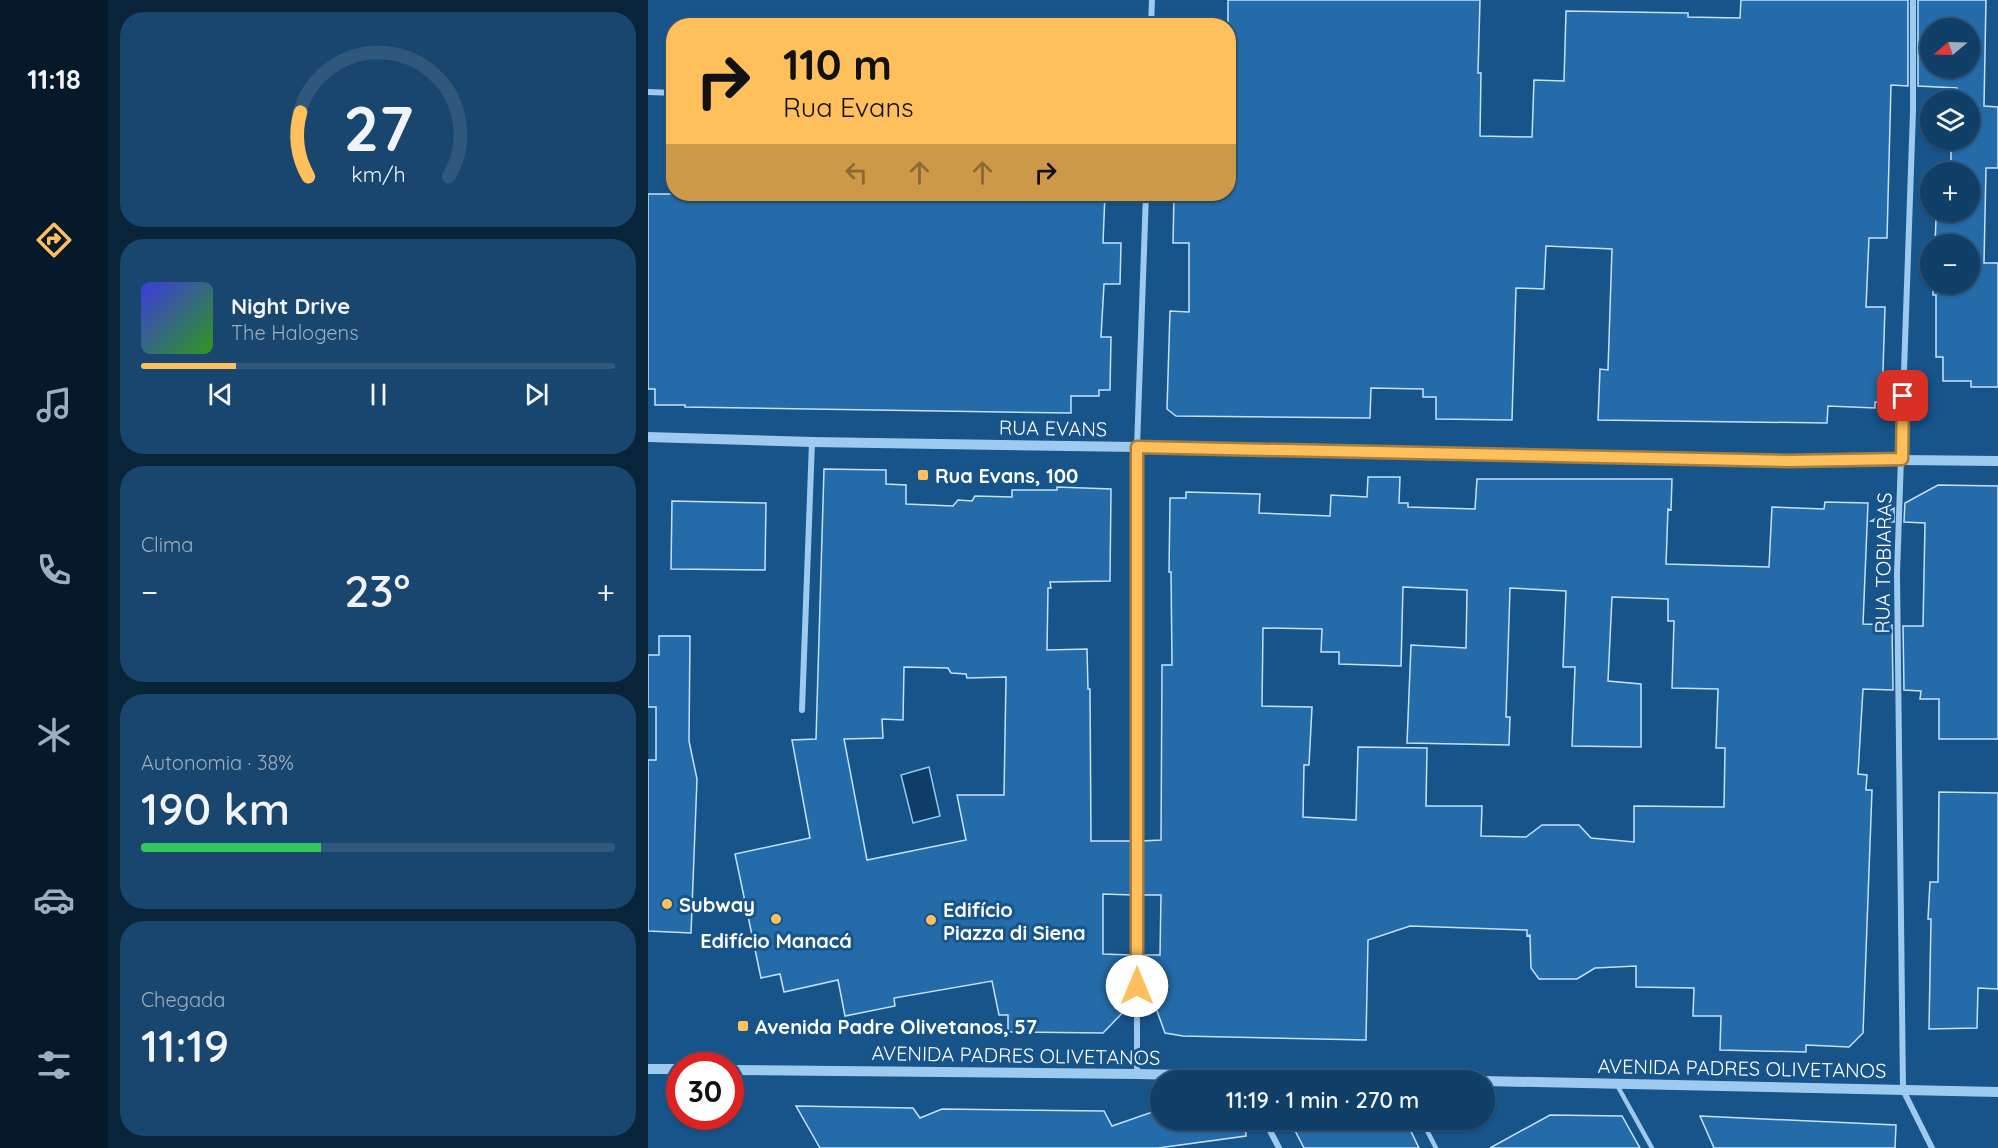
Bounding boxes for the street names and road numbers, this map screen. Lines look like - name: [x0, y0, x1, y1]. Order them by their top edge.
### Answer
- street label: RUA EVANS: [999, 415, 1107, 441]
- street label: RUA TOBIARAS: [1869, 492, 1897, 634]
- street label: AVENIDA PADRES OLIVETANOS: [871, 1040, 1161, 1070]
- street label: AVENIDA PADRES OLIVETANOS: [1597, 1053, 1887, 1083]

